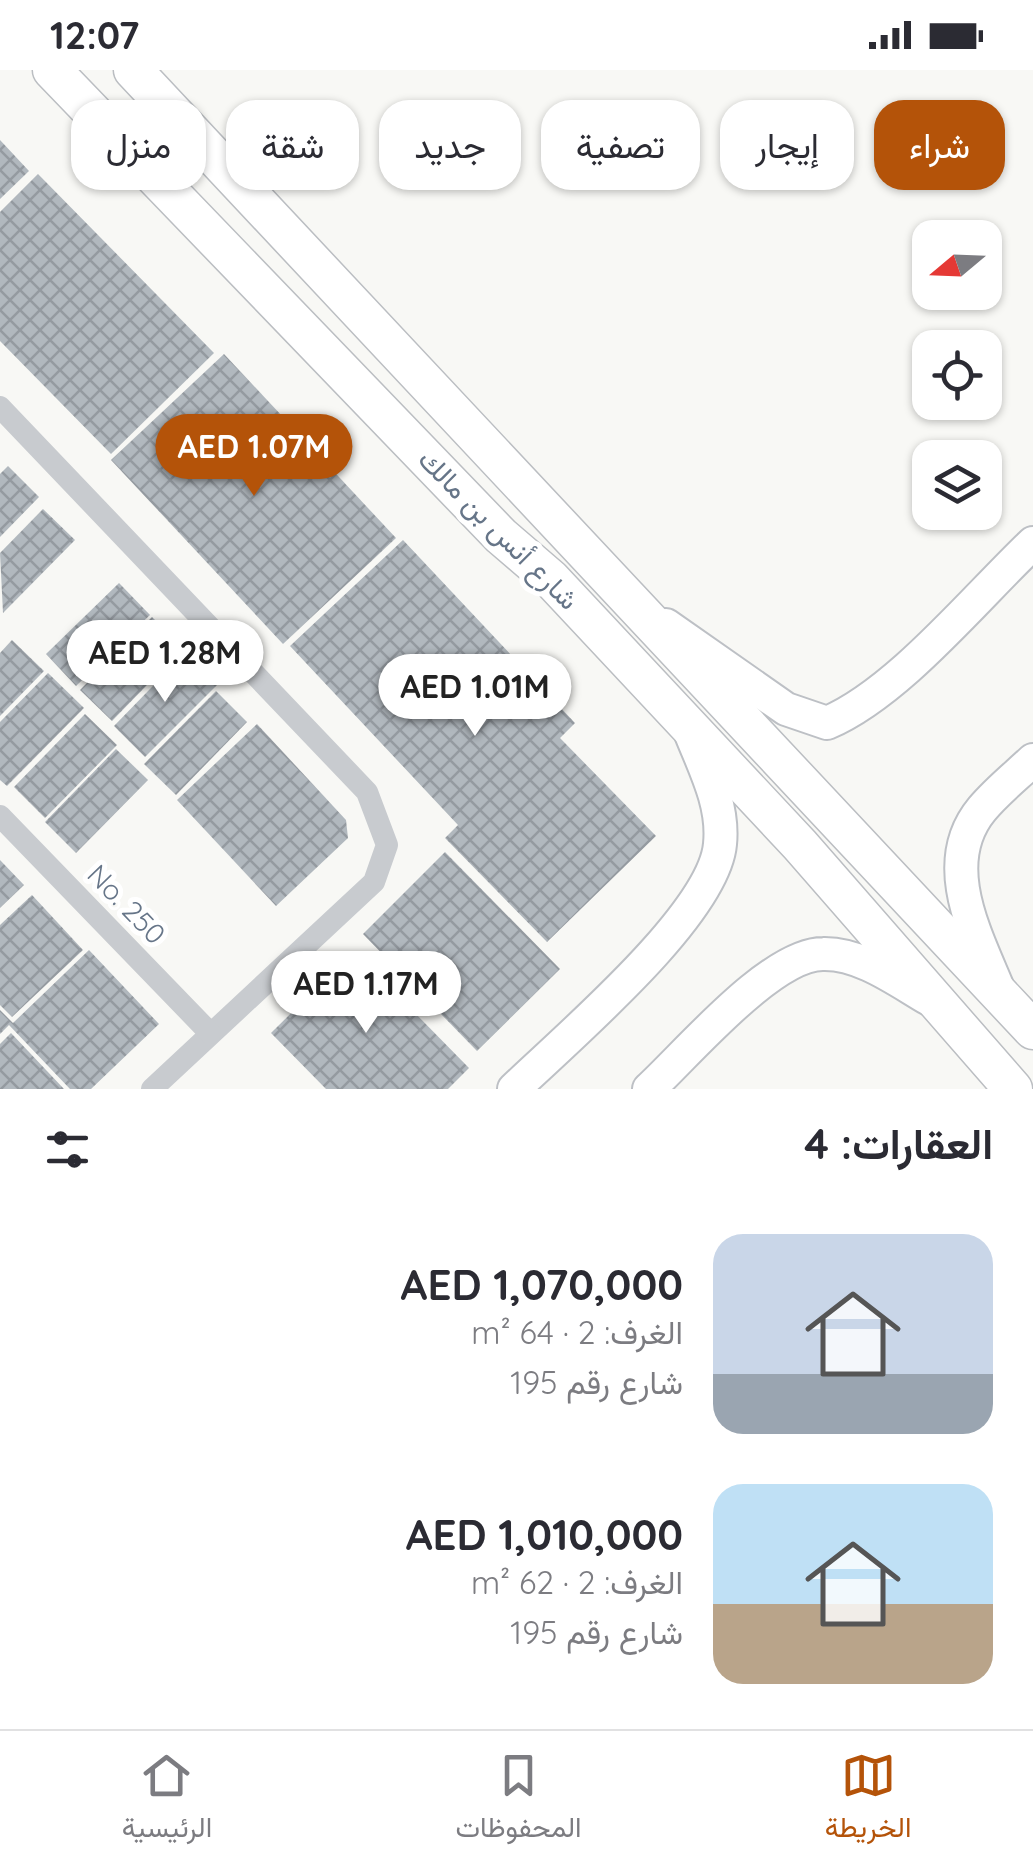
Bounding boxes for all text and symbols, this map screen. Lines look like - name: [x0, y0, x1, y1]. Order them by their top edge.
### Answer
- text: 12:07: [50, 11, 139, 59]
- chip: منزل: [71, 100, 206, 190]
- chip: شقة: [226, 100, 359, 190]
- chip: جديد: [379, 100, 521, 190]
- chip: تصفية: [541, 100, 700, 190]
- chip: إيجار: [720, 100, 854, 190]
- chip: شراء: [874, 100, 1005, 190]
- north arrow: [912, 220, 1002, 310]
- map controls: [912, 220, 1002, 530]
- button: locate: [912, 330, 1002, 420]
- pin: AED 1.07M: [140, 414, 368, 499]
- text: AED 1.07M: [177, 426, 331, 466]
- button: layers: [912, 440, 1002, 530]
- street label: شارع أنس بن مالك: [410, 441, 587, 618]
- pin: AED 1.28M: [51, 620, 279, 705]
- text: AED 1.28M: [89, 632, 241, 672]
- pin: AED 1.01M: [361, 654, 589, 739]
- text: AED 1.01M: [400, 666, 550, 706]
- street label: No. 250: [81, 857, 173, 951]
- pin: AED 1.17M: [252, 951, 480, 1036]
- text: AED 1.17M: [293, 963, 439, 1003]
- text: العقارات: 4: [804, 1117, 993, 1170]
- icon: filters: [40, 1122, 95, 1177]
- text: AED 1,070,000: [401, 1258, 683, 1311]
- icon: home: [793, 1274, 913, 1394]
- text: الغرف: 2 · 64 m²: [471, 1312, 683, 1352]
- text: شارع رقم 195: [510, 1362, 683, 1402]
- text: AED 1,010,000: [406, 1508, 683, 1561]
- icon: home: [793, 1524, 913, 1644]
- text: الغرف: 2 · 62 m²: [471, 1562, 683, 1602]
- text: شارع رقم 195: [510, 1612, 683, 1652]
- tab: الرئيسية: [122, 1748, 212, 1852]
- tab: المحفوظات: [455, 1748, 582, 1852]
- tab: الخريطة: [825, 1748, 911, 1852]

